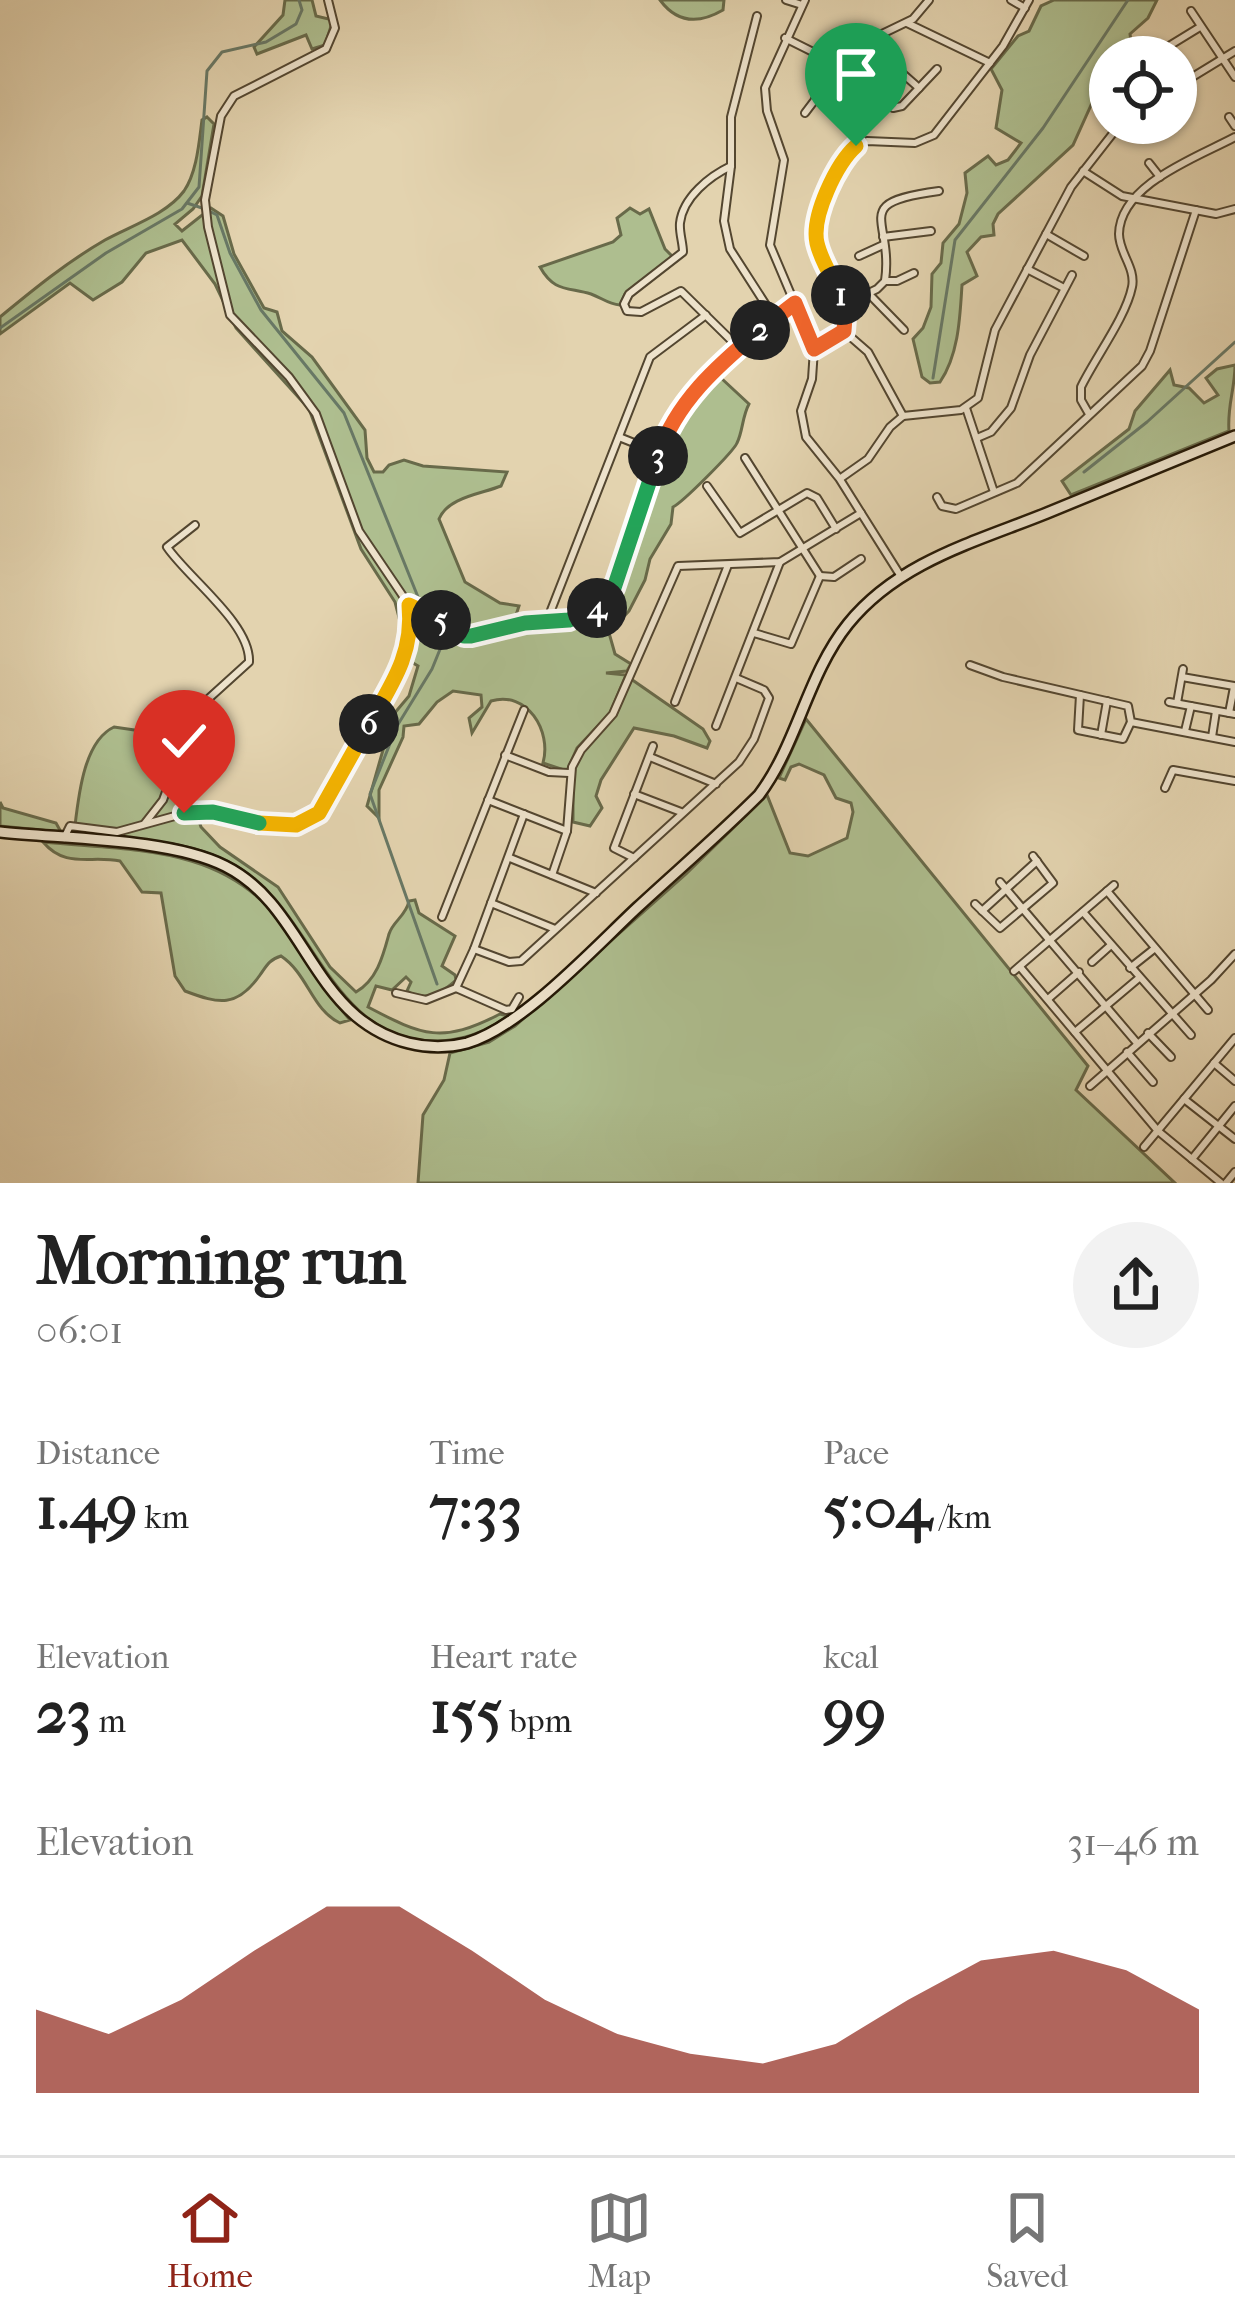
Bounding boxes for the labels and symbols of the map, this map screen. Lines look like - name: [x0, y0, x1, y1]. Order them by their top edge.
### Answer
- pin: [805, 23, 907, 146]
- pin: 1: [811, 265, 871, 325]
- pin: 2: [730, 300, 790, 360]
- pin: 3: [628, 426, 688, 486]
- pin: 4: [567, 578, 627, 638]
- pin: 5: [411, 590, 471, 650]
- pin: [133, 690, 235, 813]
- pin: 6: [339, 694, 399, 754]

